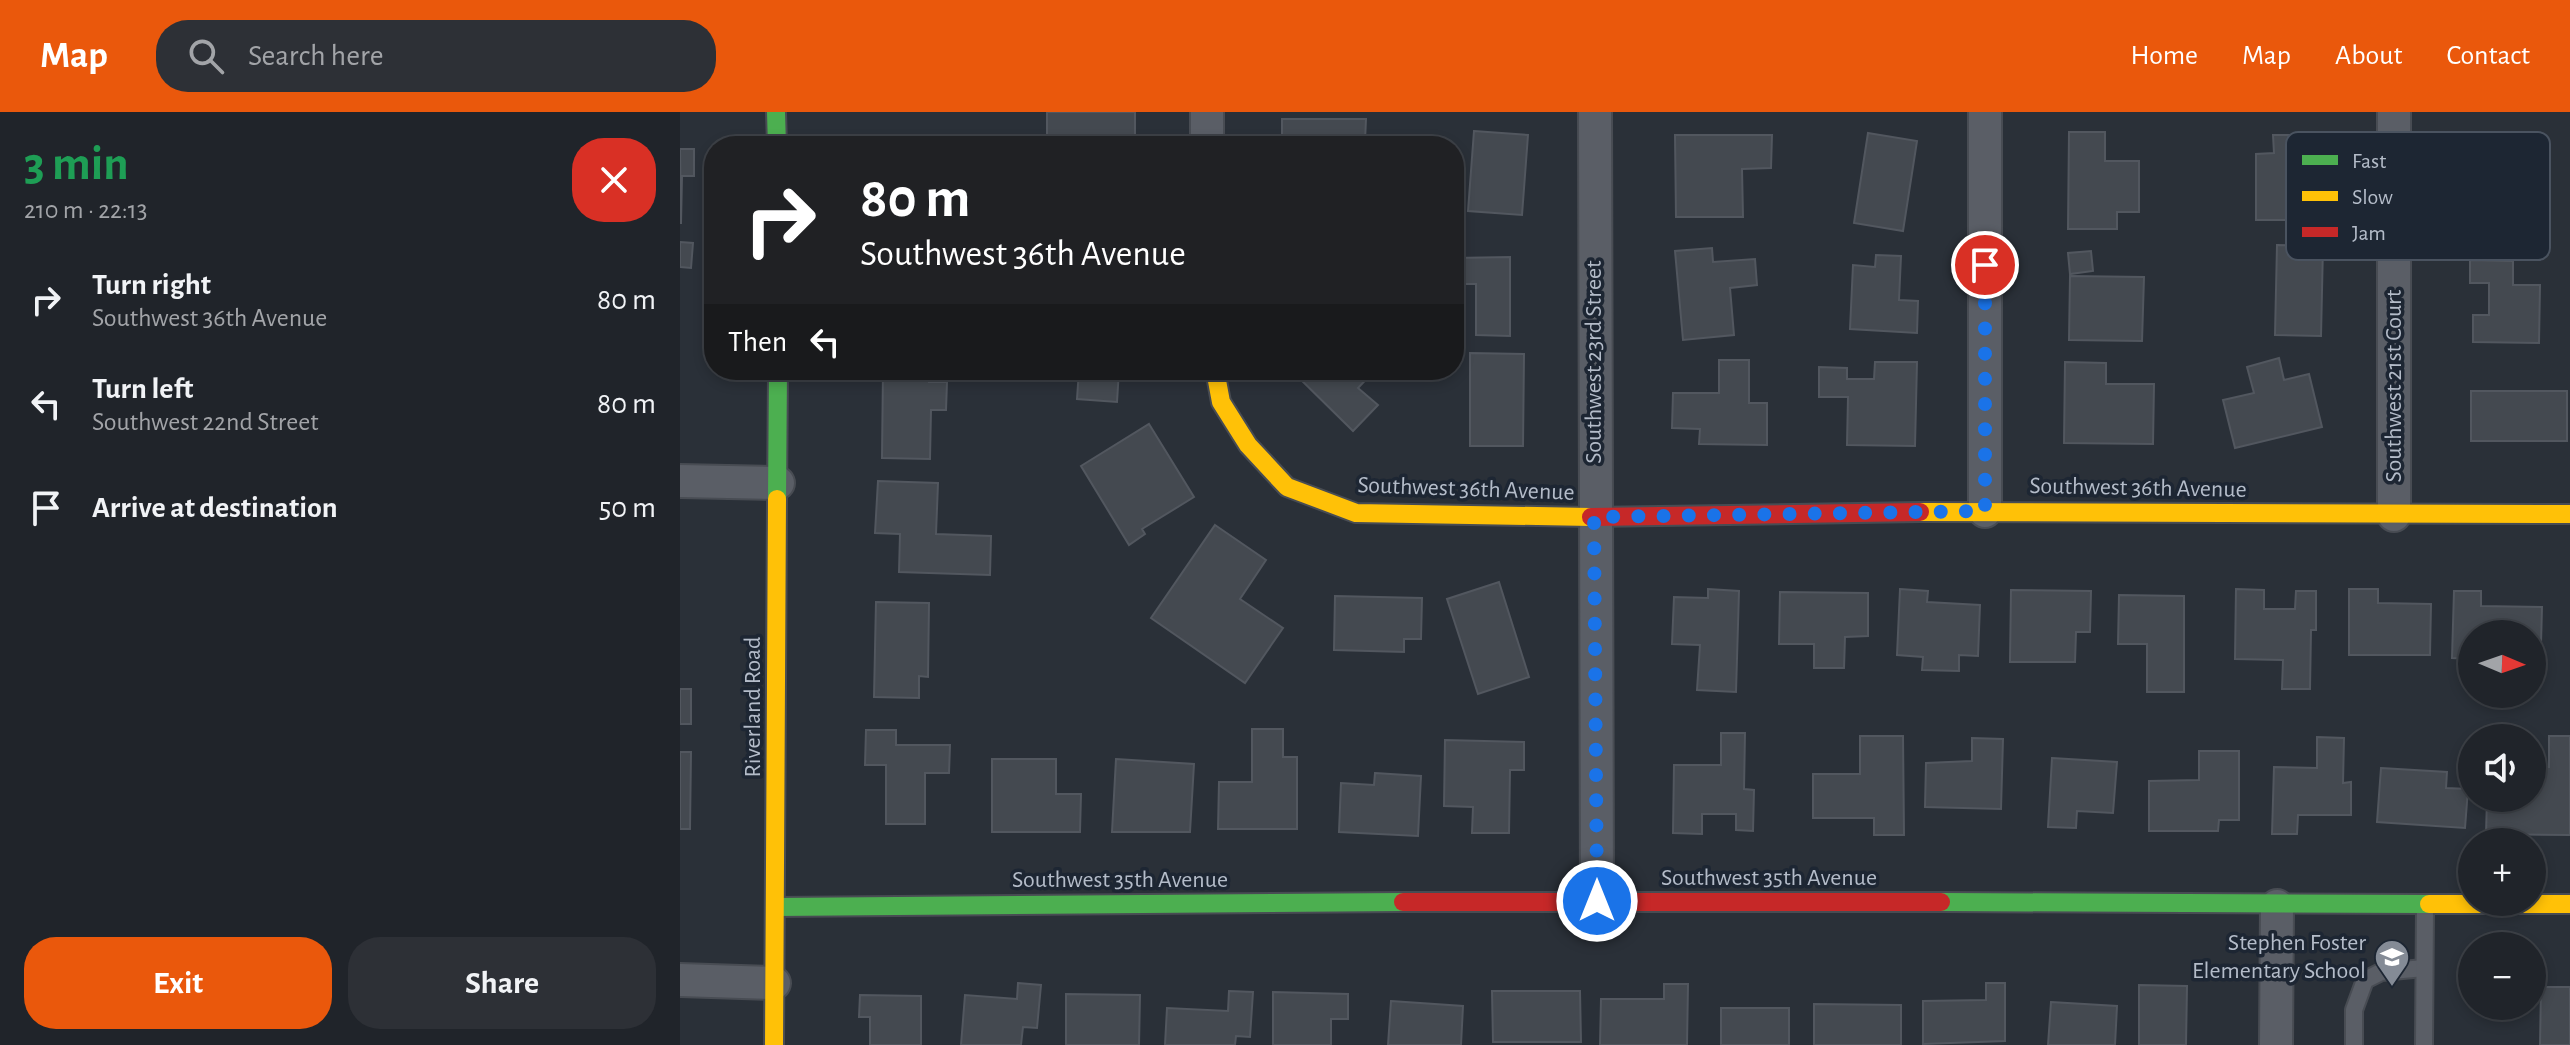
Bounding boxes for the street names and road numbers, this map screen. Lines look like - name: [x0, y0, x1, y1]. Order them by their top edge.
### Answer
- street label: Southwest 23rd Street: [1582, 260, 1606, 464]
- street label: Southwest 21st Court: [2382, 289, 2406, 482]
- street label: Southwest 36th Avenue: [1357, 473, 1575, 505]
- street label: Southwest 36th Avenue: [2029, 474, 2247, 502]
- street label: Riverland Road: [741, 636, 765, 778]
- street label: Southwest 35th Avenue: [1661, 866, 1877, 890]
- street label: Southwest 35th Avenue: [1012, 868, 1228, 892]

